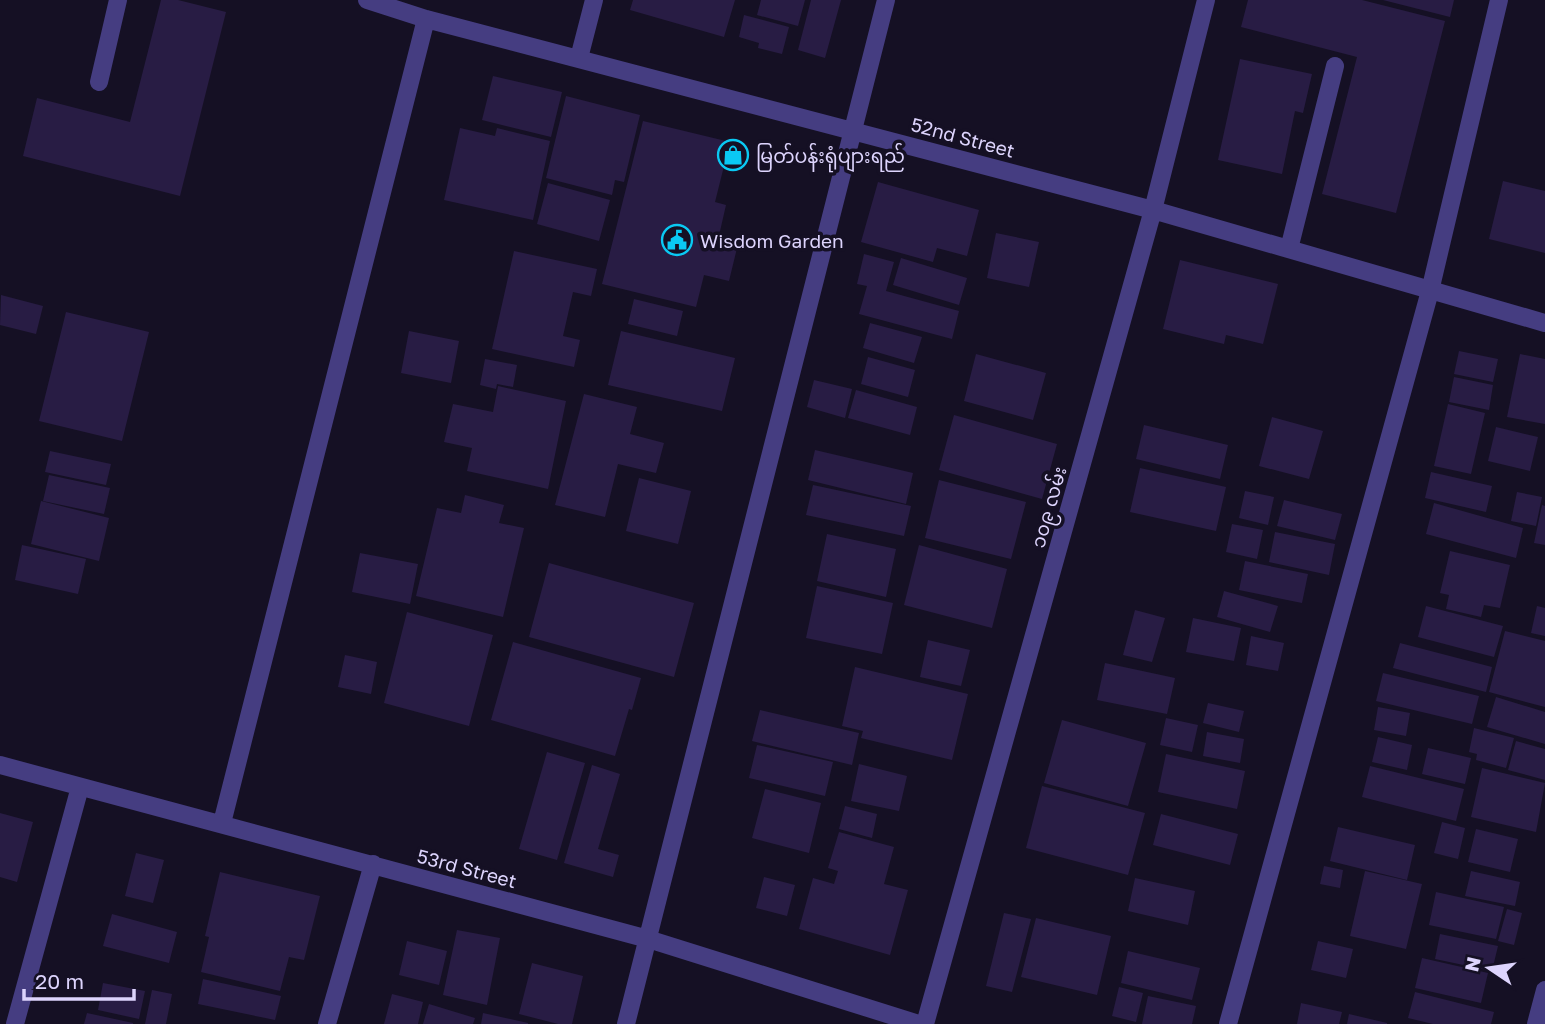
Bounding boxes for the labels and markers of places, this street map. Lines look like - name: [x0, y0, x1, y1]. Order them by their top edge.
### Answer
- shop icon: မြတ်ပန်းရုံပျားရည်: [716, 138, 750, 172]
- place label: မြတ်ပန်းရုံပျားရည်: [756, 142, 905, 173]
- public building icon: Wisdom Garden: [660, 223, 694, 257]
- place label: Wisdom Garden: [700, 229, 844, 252]

